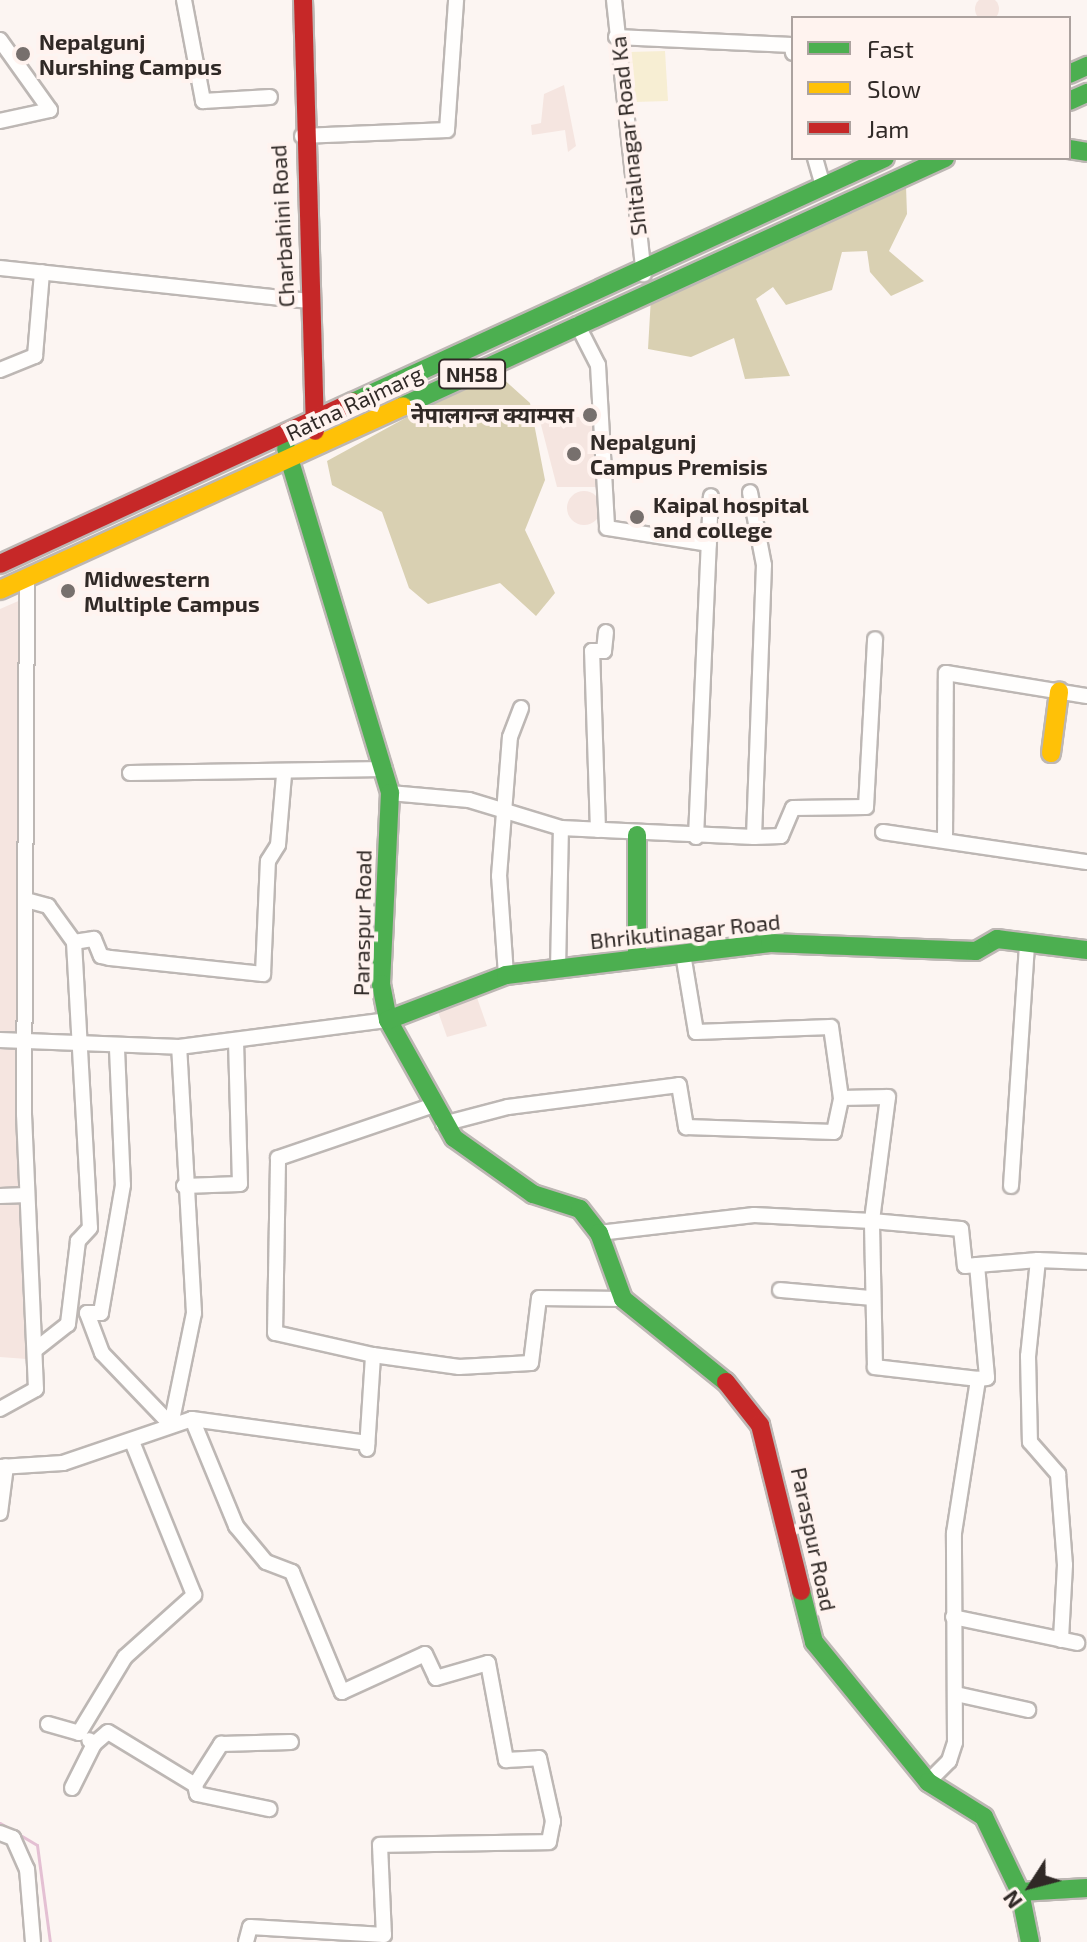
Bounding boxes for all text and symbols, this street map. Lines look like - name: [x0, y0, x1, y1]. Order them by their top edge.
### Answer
- legend: [791, 16, 1071, 160]
- place label: Nepalgunj Nurshing Campus: [39, 28, 222, 80]
- text: Fast: [867, 34, 914, 63]
- street label: Shitalnagar Road Ka: [604, 35, 652, 237]
- marker: Nepalgunj Nurshing Campus: [14, 45, 32, 63]
- text: Slow: [867, 74, 921, 103]
- text: Jam: [867, 114, 909, 143]
- street label: Charbahini Road: [265, 144, 299, 308]
- road number: NH58: [438, 358, 506, 390]
- street label: Ratna Rajmarg: [282, 360, 426, 446]
- place label: नेपालगन्ज क्याम्पस: [411, 402, 574, 428]
- marker: नेपालगन्ज क्याम्पस: [581, 406, 599, 424]
- place label: Nepalgunj Campus Premisis: [590, 428, 768, 480]
- marker: Nepalgunj Campus Premisis: [565, 445, 583, 463]
- place label: Kaipal hospital and college: [653, 491, 809, 542]
- marker: Kaipal hospital and college: [628, 508, 646, 526]
- place label: Midwestern Multiple Campus: [84, 565, 260, 616]
- marker: Midwestern Multiple Campus: [59, 582, 77, 600]
- street label: Paraspur Road: [348, 849, 376, 997]
- street label: Bhrikutinagar Road: [588, 908, 782, 954]
- street label: Paraspur Road: [786, 1464, 842, 1614]
- north arrow: [991, 1846, 1071, 1926]
- text: N: [996, 1886, 1027, 1914]

